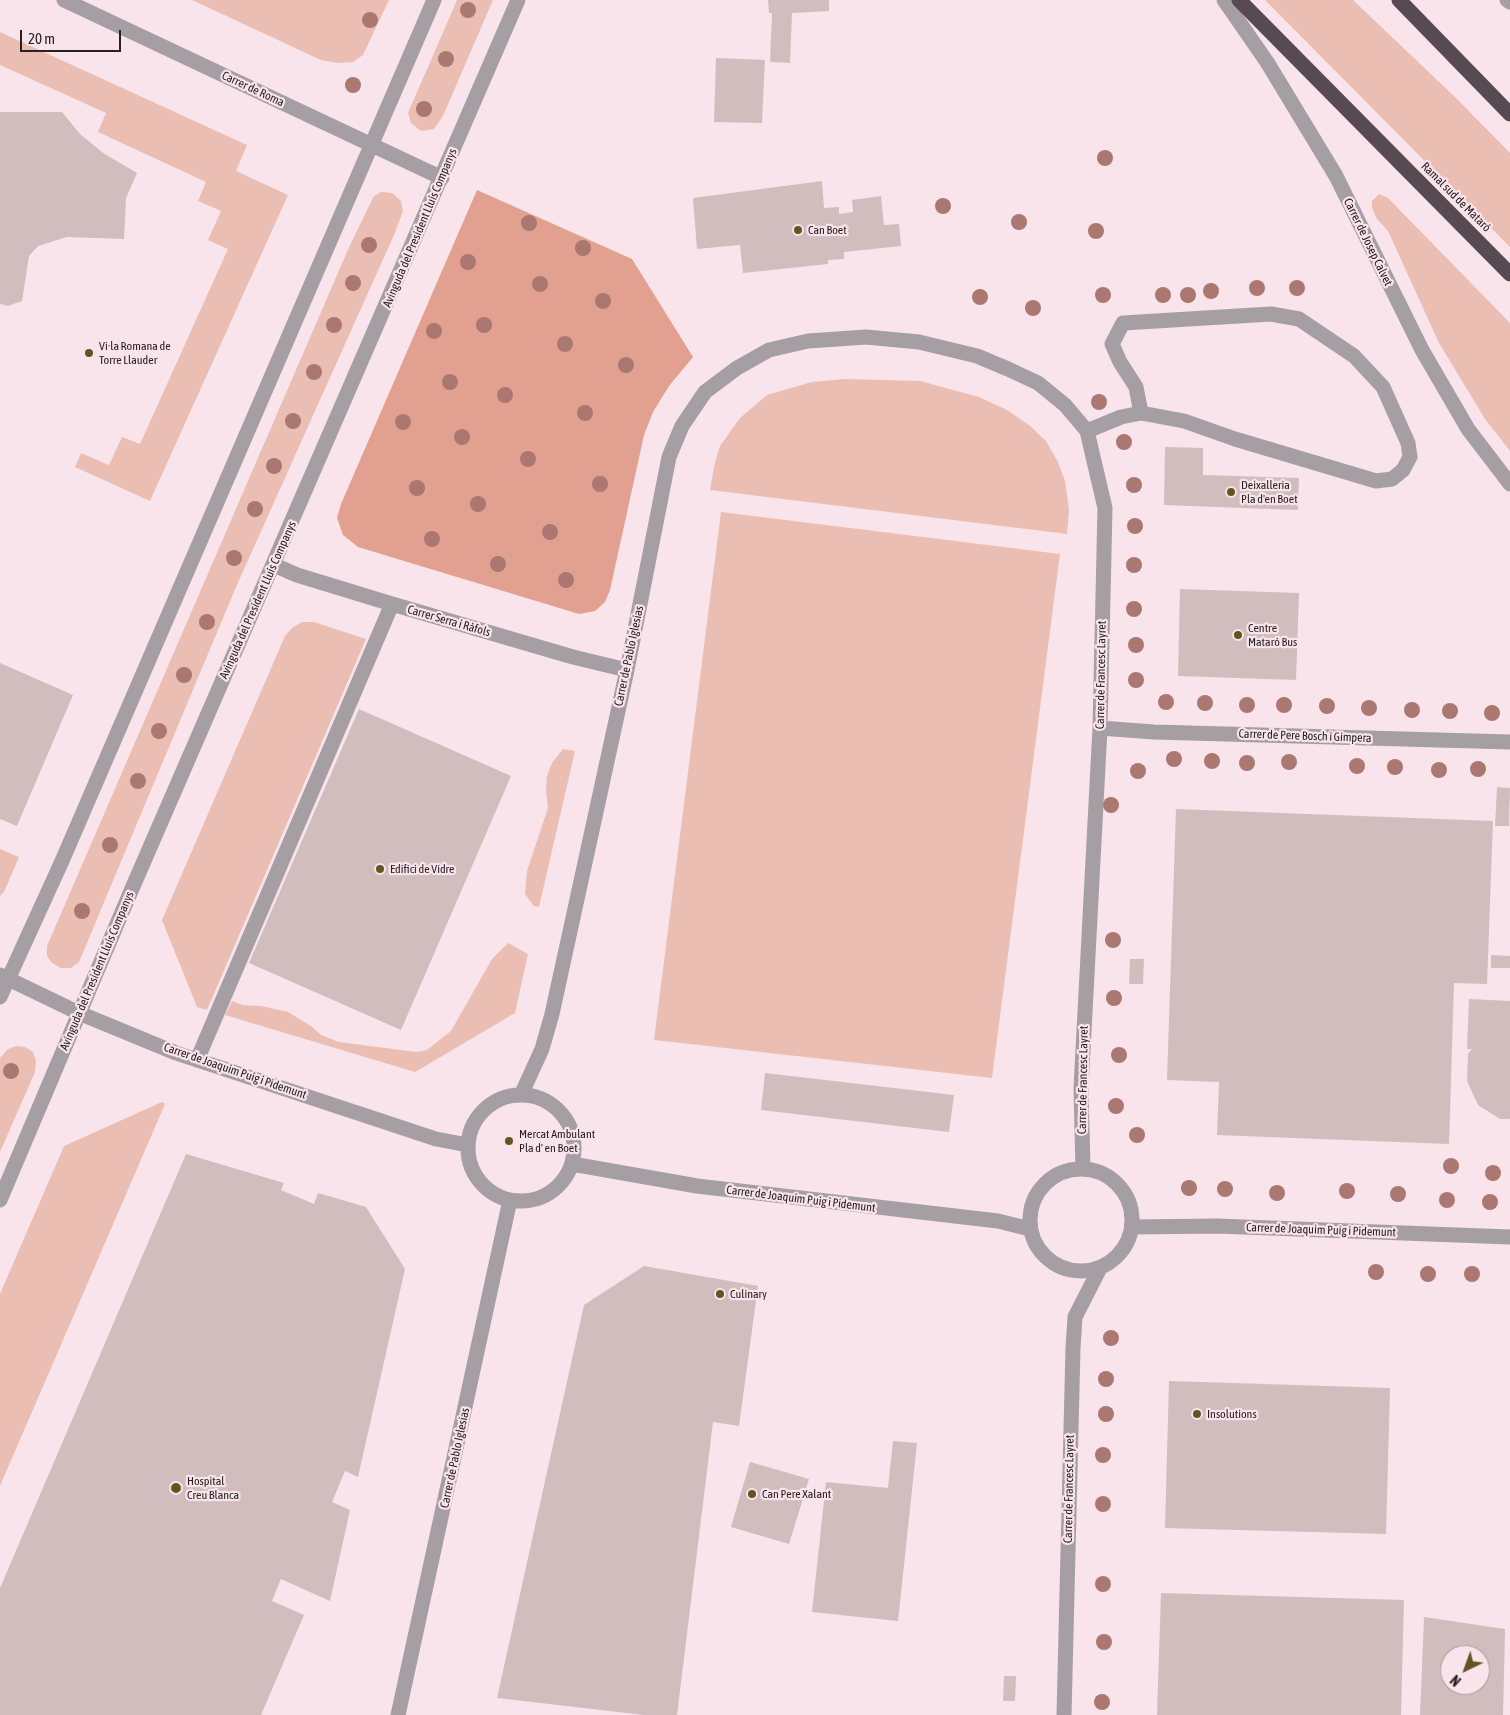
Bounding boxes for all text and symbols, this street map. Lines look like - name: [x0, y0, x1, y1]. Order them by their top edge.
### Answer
- scale bar: [22, 20, 124, 52]
- text: 20 m: [28, 30, 55, 47]
- street label: Carrer de Roma: [219, 68, 287, 110]
- street label: Avinguda del President Lluís Companys: [380, 146, 460, 310]
- street label: Ramal sud de Mataró: [1418, 159, 1494, 235]
- street label: Carrer de Josep Calvet: [1341, 196, 1395, 288]
- place label: Can Boet: [808, 223, 847, 237]
- marker: Can Boet: [792, 224, 804, 236]
- place label: Vi·la Romana de Torre Llauder: [99, 339, 171, 367]
- marker: Vi·la Romana de Torre Llauder: [83, 347, 95, 359]
- place label: Deixalleria Pla d'en Boet: [1241, 478, 1298, 506]
- marker: Deixalleria Pla d'en Boet: [1225, 486, 1237, 498]
- street label: Avinguda del President Lluís Companys: [217, 519, 299, 681]
- street label: Carrer Serra i Ràfols: [406, 602, 492, 640]
- street label: Carrer de Pablo Iglesias: [611, 604, 647, 708]
- street label: Carrer de Francesc Layret: [1093, 621, 1109, 729]
- place label: Centre Mataró Bus: [1248, 621, 1297, 649]
- marker: Centre Mataró Bus: [1232, 629, 1244, 641]
- street label: Carrer de Pere Bosch i Gimpera: [1238, 726, 1372, 746]
- place label: Edifici de Vidre: [390, 862, 455, 876]
- marker: Edifici de Vidre: [374, 863, 386, 875]
- street label: Avinguda del President Lluís Companys: [57, 889, 137, 1053]
- street label: Carrer de Francesc Layret: [1075, 1026, 1091, 1134]
- street label: Carrer de Joaquim Puig i Pidemunt: [162, 1040, 308, 1102]
- place label: Mercat Ambulant Pla d' en Boet: [519, 1127, 595, 1155]
- marker: Mercat Ambulant Pla d' en Boet: [503, 1135, 515, 1147]
- street label: Carrer de Joaquim Puig i Pidemunt: [726, 1183, 876, 1215]
- street label: Carrer de Joaquim Puig i Pidemunt: [1246, 1220, 1396, 1240]
- place label: Culinary: [730, 1287, 767, 1301]
- marker: Culinary: [714, 1288, 726, 1300]
- street label: Carrer de Pablo Iglesias: [437, 1406, 473, 1510]
- place label: Insolutions: [1207, 1407, 1257, 1421]
- marker: Insolutions: [1191, 1408, 1203, 1420]
- street label: Carrer de Francesc Layret: [1061, 1435, 1077, 1543]
- place label: Hospital Creu Blanca: [187, 1474, 239, 1502]
- marker: Hospital Creu Blanca: [169, 1481, 183, 1495]
- place label: Can Pere Xalant: [762, 1487, 831, 1501]
- marker: Can Pere Xalant: [746, 1488, 758, 1500]
- north arrow: [1440, 1645, 1490, 1695]
- text: N: [1447, 1672, 1464, 1689]

